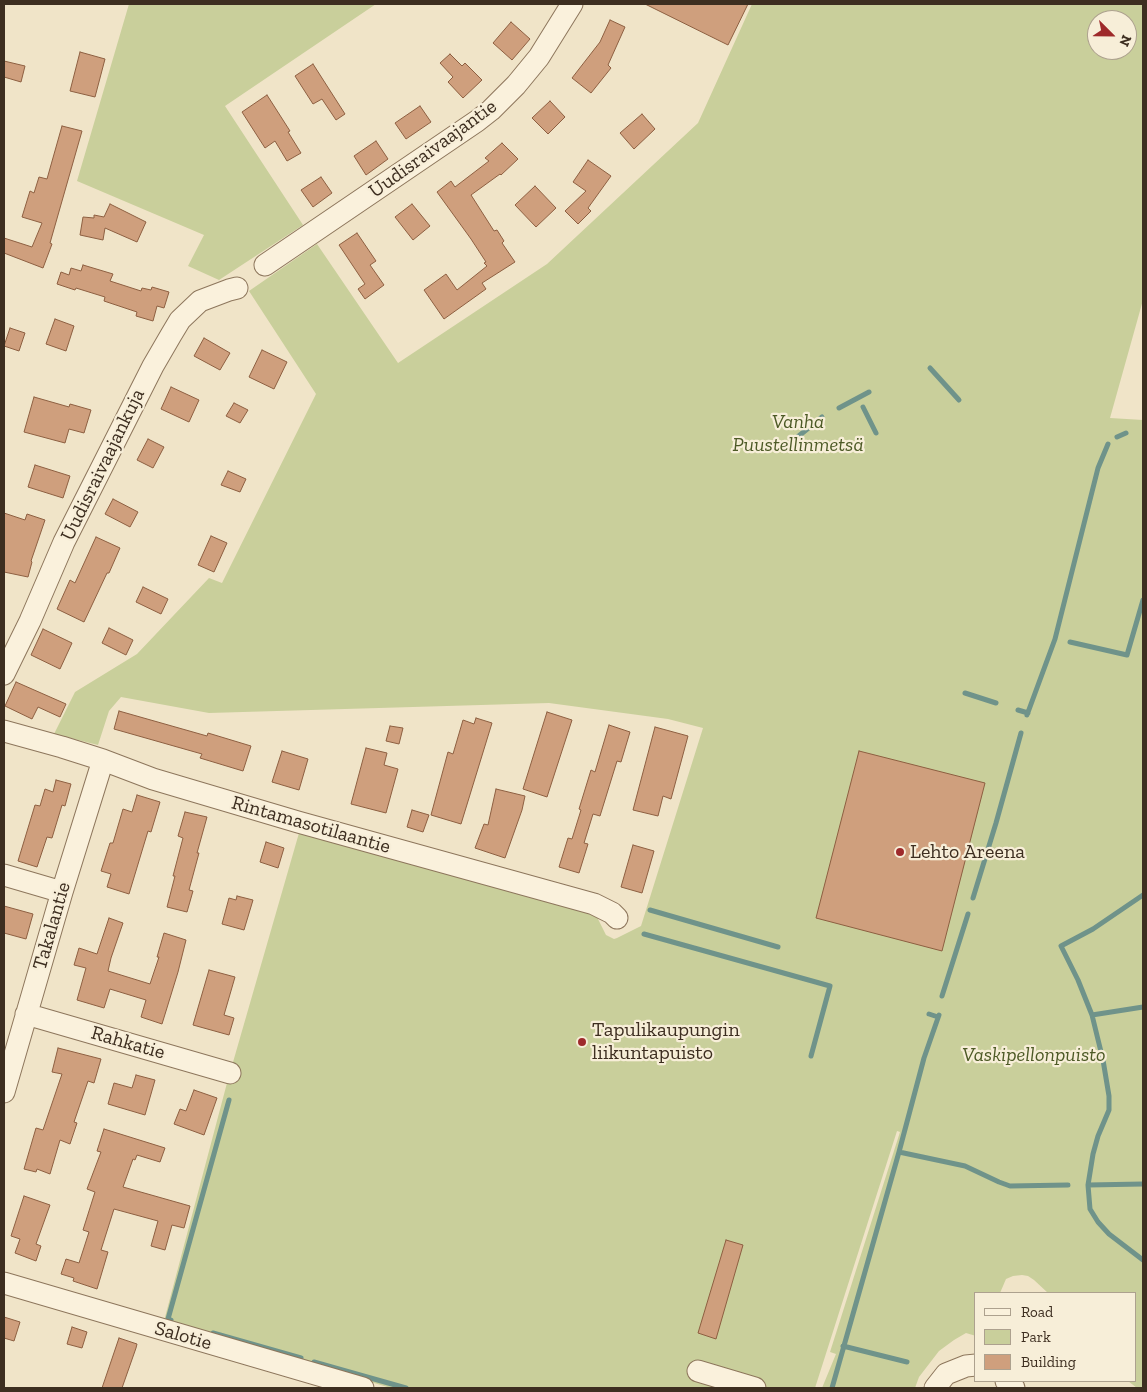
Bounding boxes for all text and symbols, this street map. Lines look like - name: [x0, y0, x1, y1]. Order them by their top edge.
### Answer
- north arrow: [1087, 10, 1137, 60]
- text: N: [1115, 32, 1135, 49]
- street label: Uudisraivaajantie: [364, 95, 502, 203]
- street label: Uudisraivaajankuja: [56, 385, 150, 545]
- park label: Vanha Puustellinmetsä: [733, 410, 863, 457]
- street label: Rintamasotilaantie: [229, 791, 393, 859]
- place label: Lehto Areena: [910, 840, 1025, 864]
- marker: Lehto Areena: [894, 846, 906, 858]
- street label: Takalantie: [28, 879, 76, 973]
- place label: Tapulikaupungin liikuntapuisto: [592, 1018, 740, 1065]
- street label: Rahkatie: [88, 1021, 168, 1065]
- marker: Tapulikaupungin liikuntapuisto: [576, 1036, 588, 1048]
- park label: Vaskipellonpuisto: [962, 1043, 1106, 1067]
- legend: [974, 1292, 1137, 1382]
- text: Road: [1021, 1303, 1053, 1321]
- street label: Salotie: [152, 1316, 214, 1356]
- text: Park: [1021, 1328, 1051, 1346]
- text: Building: [1021, 1353, 1076, 1371]

